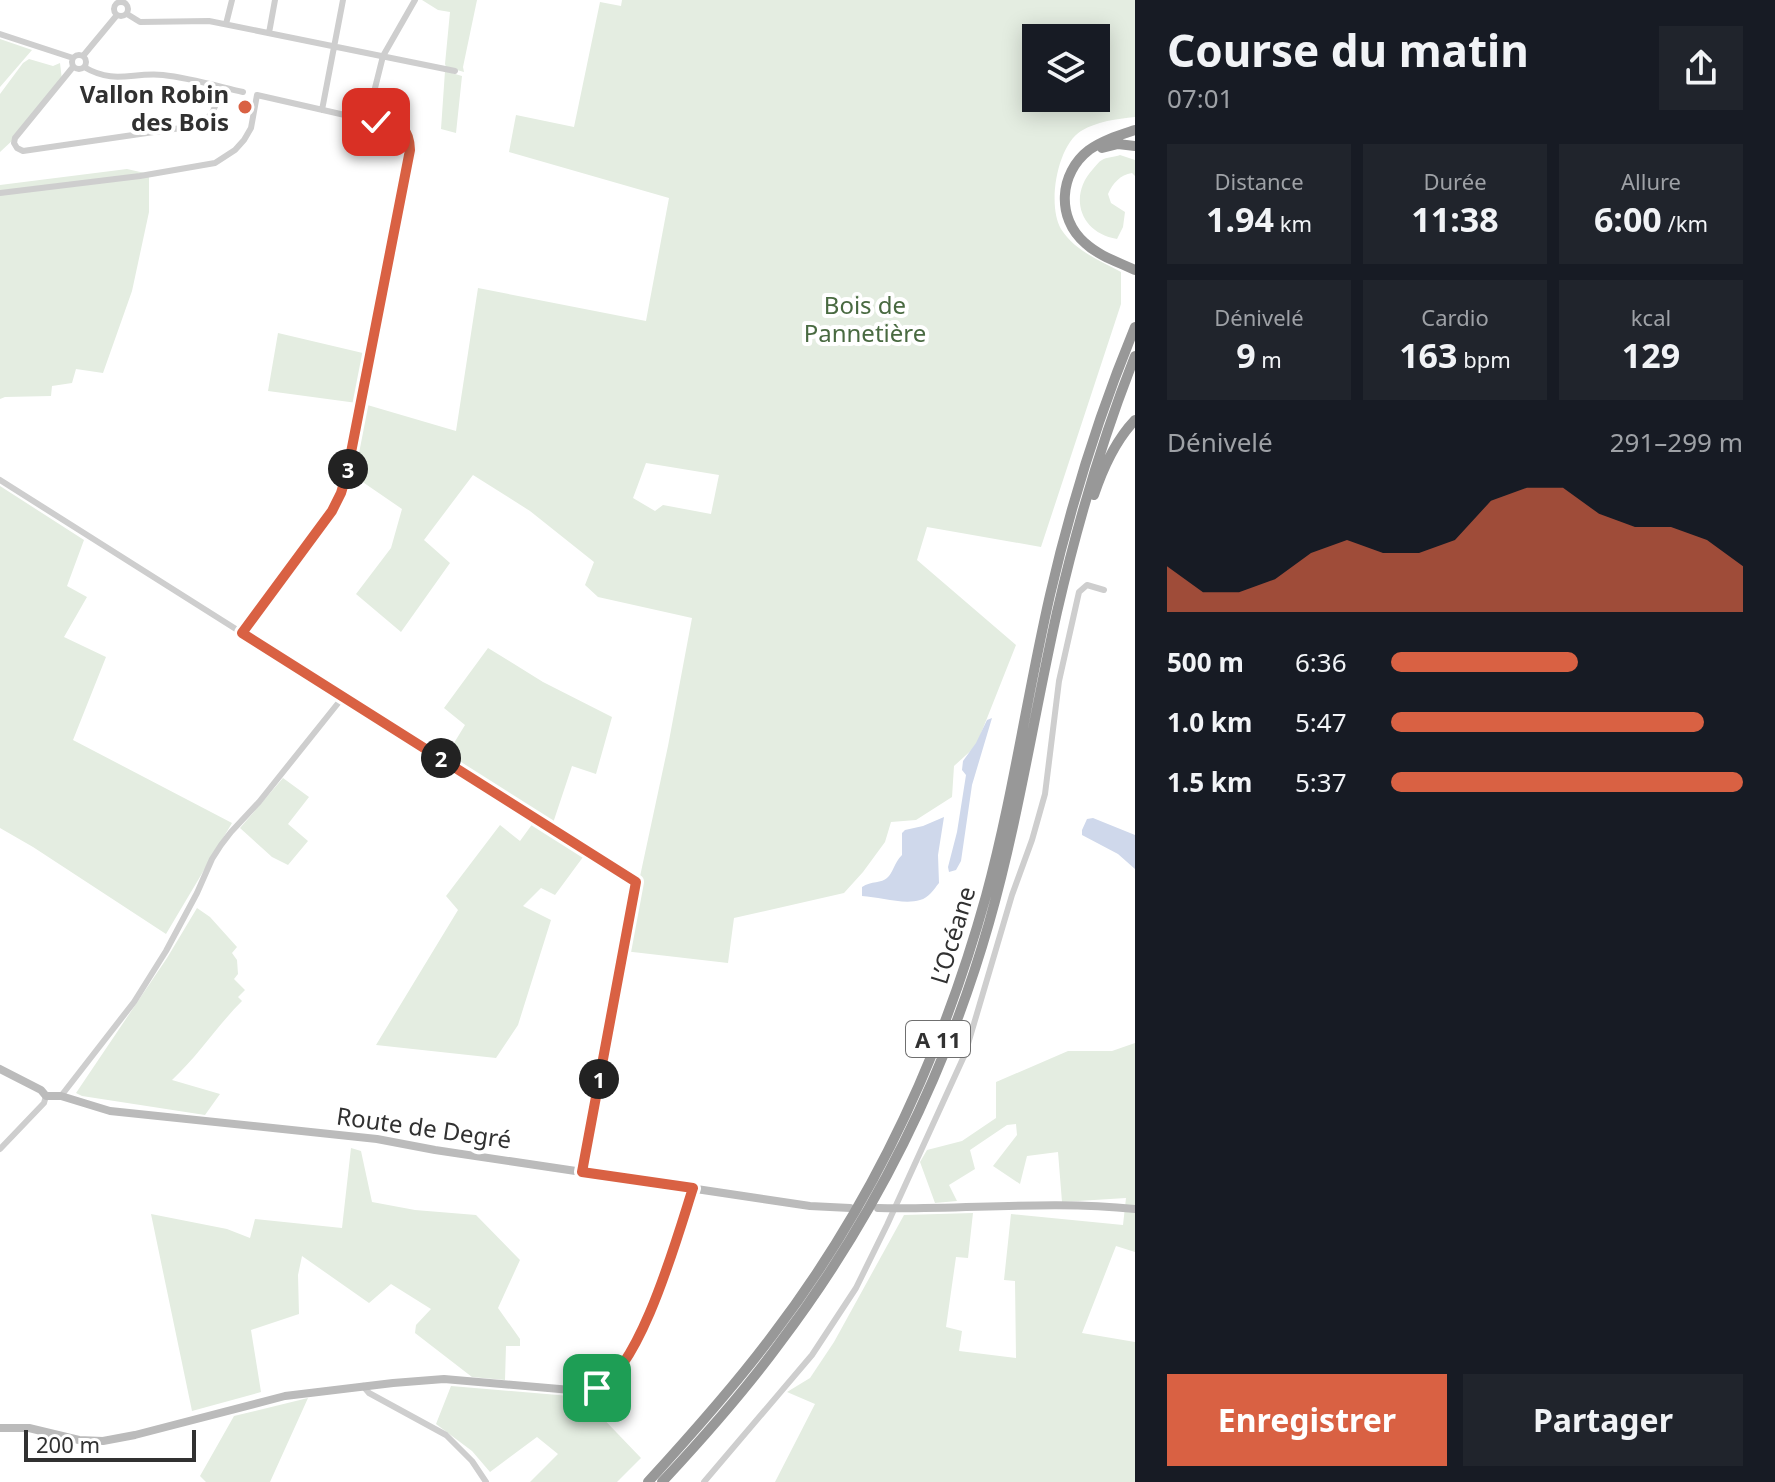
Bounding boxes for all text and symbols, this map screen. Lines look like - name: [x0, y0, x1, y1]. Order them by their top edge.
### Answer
- text: Course du matin: [1167, 20, 1529, 80]
- map controls: [1022, 24, 1110, 112]
- button: layers: [1022, 24, 1110, 112]
- button: share: [1659, 26, 1743, 110]
- place label: Vallon Robin des Bois: [80, 77, 229, 138]
- text: 07:01: [1167, 80, 1233, 116]
- pin: [342, 88, 410, 156]
- marker: Vallon Robin des Bois: [236, 98, 254, 116]
- icon: check: [354, 100, 398, 144]
- text: Distance: [1214, 166, 1304, 196]
- text: Durée: [1423, 166, 1487, 196]
- text: Allure: [1621, 166, 1681, 196]
- text: 1.94: [1206, 196, 1274, 242]
- text: 11:38: [1411, 196, 1499, 242]
- text: 6:00: [1594, 196, 1662, 242]
- text: km: [1274, 208, 1312, 238]
- text: /km: [1662, 208, 1708, 238]
- park label: Bois de Pannetière: [804, 288, 926, 349]
- text: Dénivelé: [1214, 302, 1304, 332]
- text: Cardio: [1421, 302, 1489, 332]
- text: kcal: [1631, 302, 1671, 332]
- text: 9: [1236, 332, 1256, 378]
- text: 163: [1399, 332, 1458, 378]
- text: 129: [1622, 332, 1680, 378]
- text: m: [1256, 344, 1282, 374]
- text: bpm: [1458, 344, 1511, 374]
- text: Dénivelé: [1167, 424, 1273, 460]
- text: 291–299 m: [1610, 424, 1743, 460]
- pin: 3: [328, 449, 368, 489]
- text: 3: [342, 454, 354, 484]
- text: 500 m: [1167, 644, 1244, 680]
- text: 6:36: [1295, 644, 1347, 680]
- text: 1.0 km: [1167, 704, 1252, 740]
- text: 5:47: [1295, 704, 1347, 740]
- pin: 2: [421, 738, 461, 778]
- text: 2: [435, 743, 447, 773]
- text: 1.5 km: [1167, 764, 1252, 800]
- text: 5:37: [1295, 764, 1347, 800]
- street label: L’Océane: [922, 882, 982, 988]
- road number: A 11: [906, 1021, 970, 1057]
- pin: 1: [579, 1059, 619, 1099]
- text: 1: [593, 1064, 605, 1094]
- street label: Route de Degré: [335, 1098, 513, 1156]
- pin: [563, 1354, 631, 1422]
- icon: arrive: [575, 1366, 619, 1410]
- button: Enregistrer: [1167, 1374, 1447, 1466]
- button: Partager: [1463, 1374, 1743, 1466]
- scale bar: [24, 1426, 196, 1462]
- text: 200 m: [36, 1429, 100, 1459]

